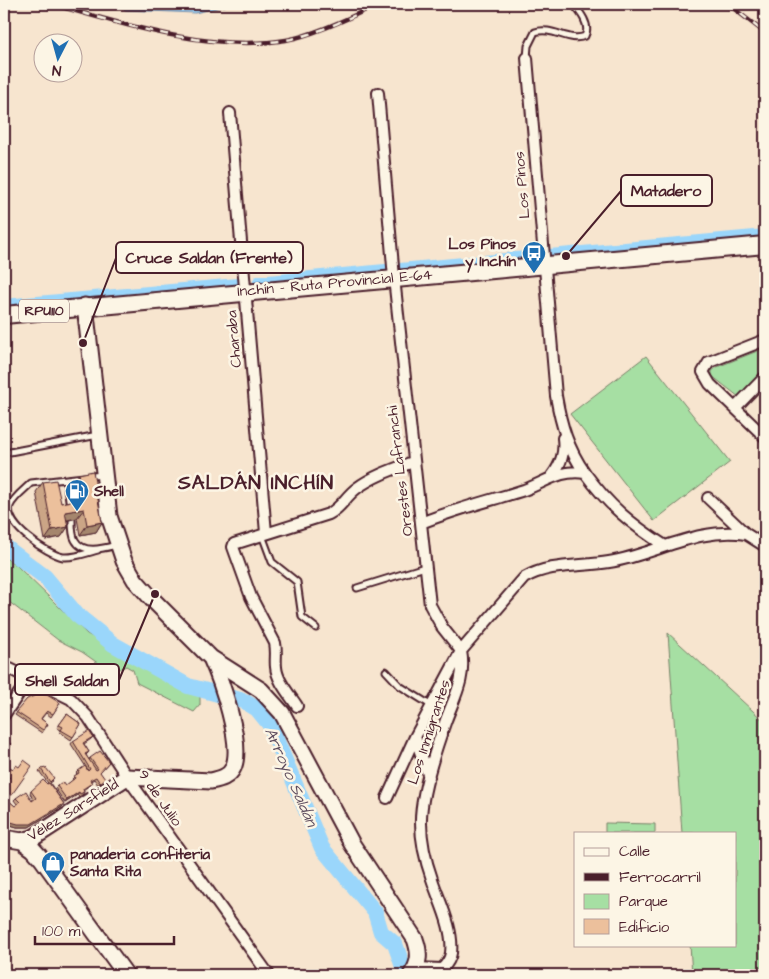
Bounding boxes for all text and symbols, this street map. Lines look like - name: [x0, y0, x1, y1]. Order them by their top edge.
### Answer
- north arrow: [32, 32, 82, 82]
- text: N: [51, 60, 62, 80]
- street label: Los Pinos: [509, 150, 535, 220]
- callout: Matadero: [621, 175, 712, 206]
- text: Matadero: [631, 180, 702, 202]
- place label: Los Pinos y Inchín: [448, 234, 516, 273]
- bus stop icon: Los Pinos y Inchín: [521, 240, 547, 274]
- callout: Cruce Saldan (Frente): [116, 242, 303, 273]
- text: Cruce Saldan (Frente): [125, 247, 293, 269]
- street label: Inchín - Ruta Provincial E-64: [237, 264, 433, 302]
- road number: RPU110: [19, 300, 69, 322]
- street label: Charaba: [221, 309, 247, 369]
- street label: Orestes Lafranchi: [381, 404, 418, 537]
- district label: SALDÁN INCHÍN: [177, 469, 334, 497]
- fuel station icon: Shell: [64, 478, 90, 512]
- place label: Shell: [93, 481, 125, 502]
- callout: Shell Saldan: [15, 664, 119, 695]
- text: Shell Saldan: [24, 670, 109, 692]
- street label: Los Inmigrantes: [402, 677, 457, 787]
- water label: Arroyo Saldán: [258, 724, 323, 832]
- street label: 9 de Julio: [133, 765, 188, 831]
- street label: Vélez Sarsfield: [23, 773, 123, 846]
- legend: [574, 832, 736, 946]
- text: Calle: [619, 841, 650, 862]
- place label: panaderia confiteria Santa Rita: [69, 844, 210, 882]
- shop icon: panaderia confiteria Santa Rita: [40, 850, 66, 884]
- text: Ferrocarril: [619, 867, 701, 888]
- text: Parque: [619, 891, 668, 912]
- scale bar: [35, 914, 174, 946]
- text: Edificio: [619, 917, 670, 938]
- text: 100 m: [42, 921, 81, 942]

